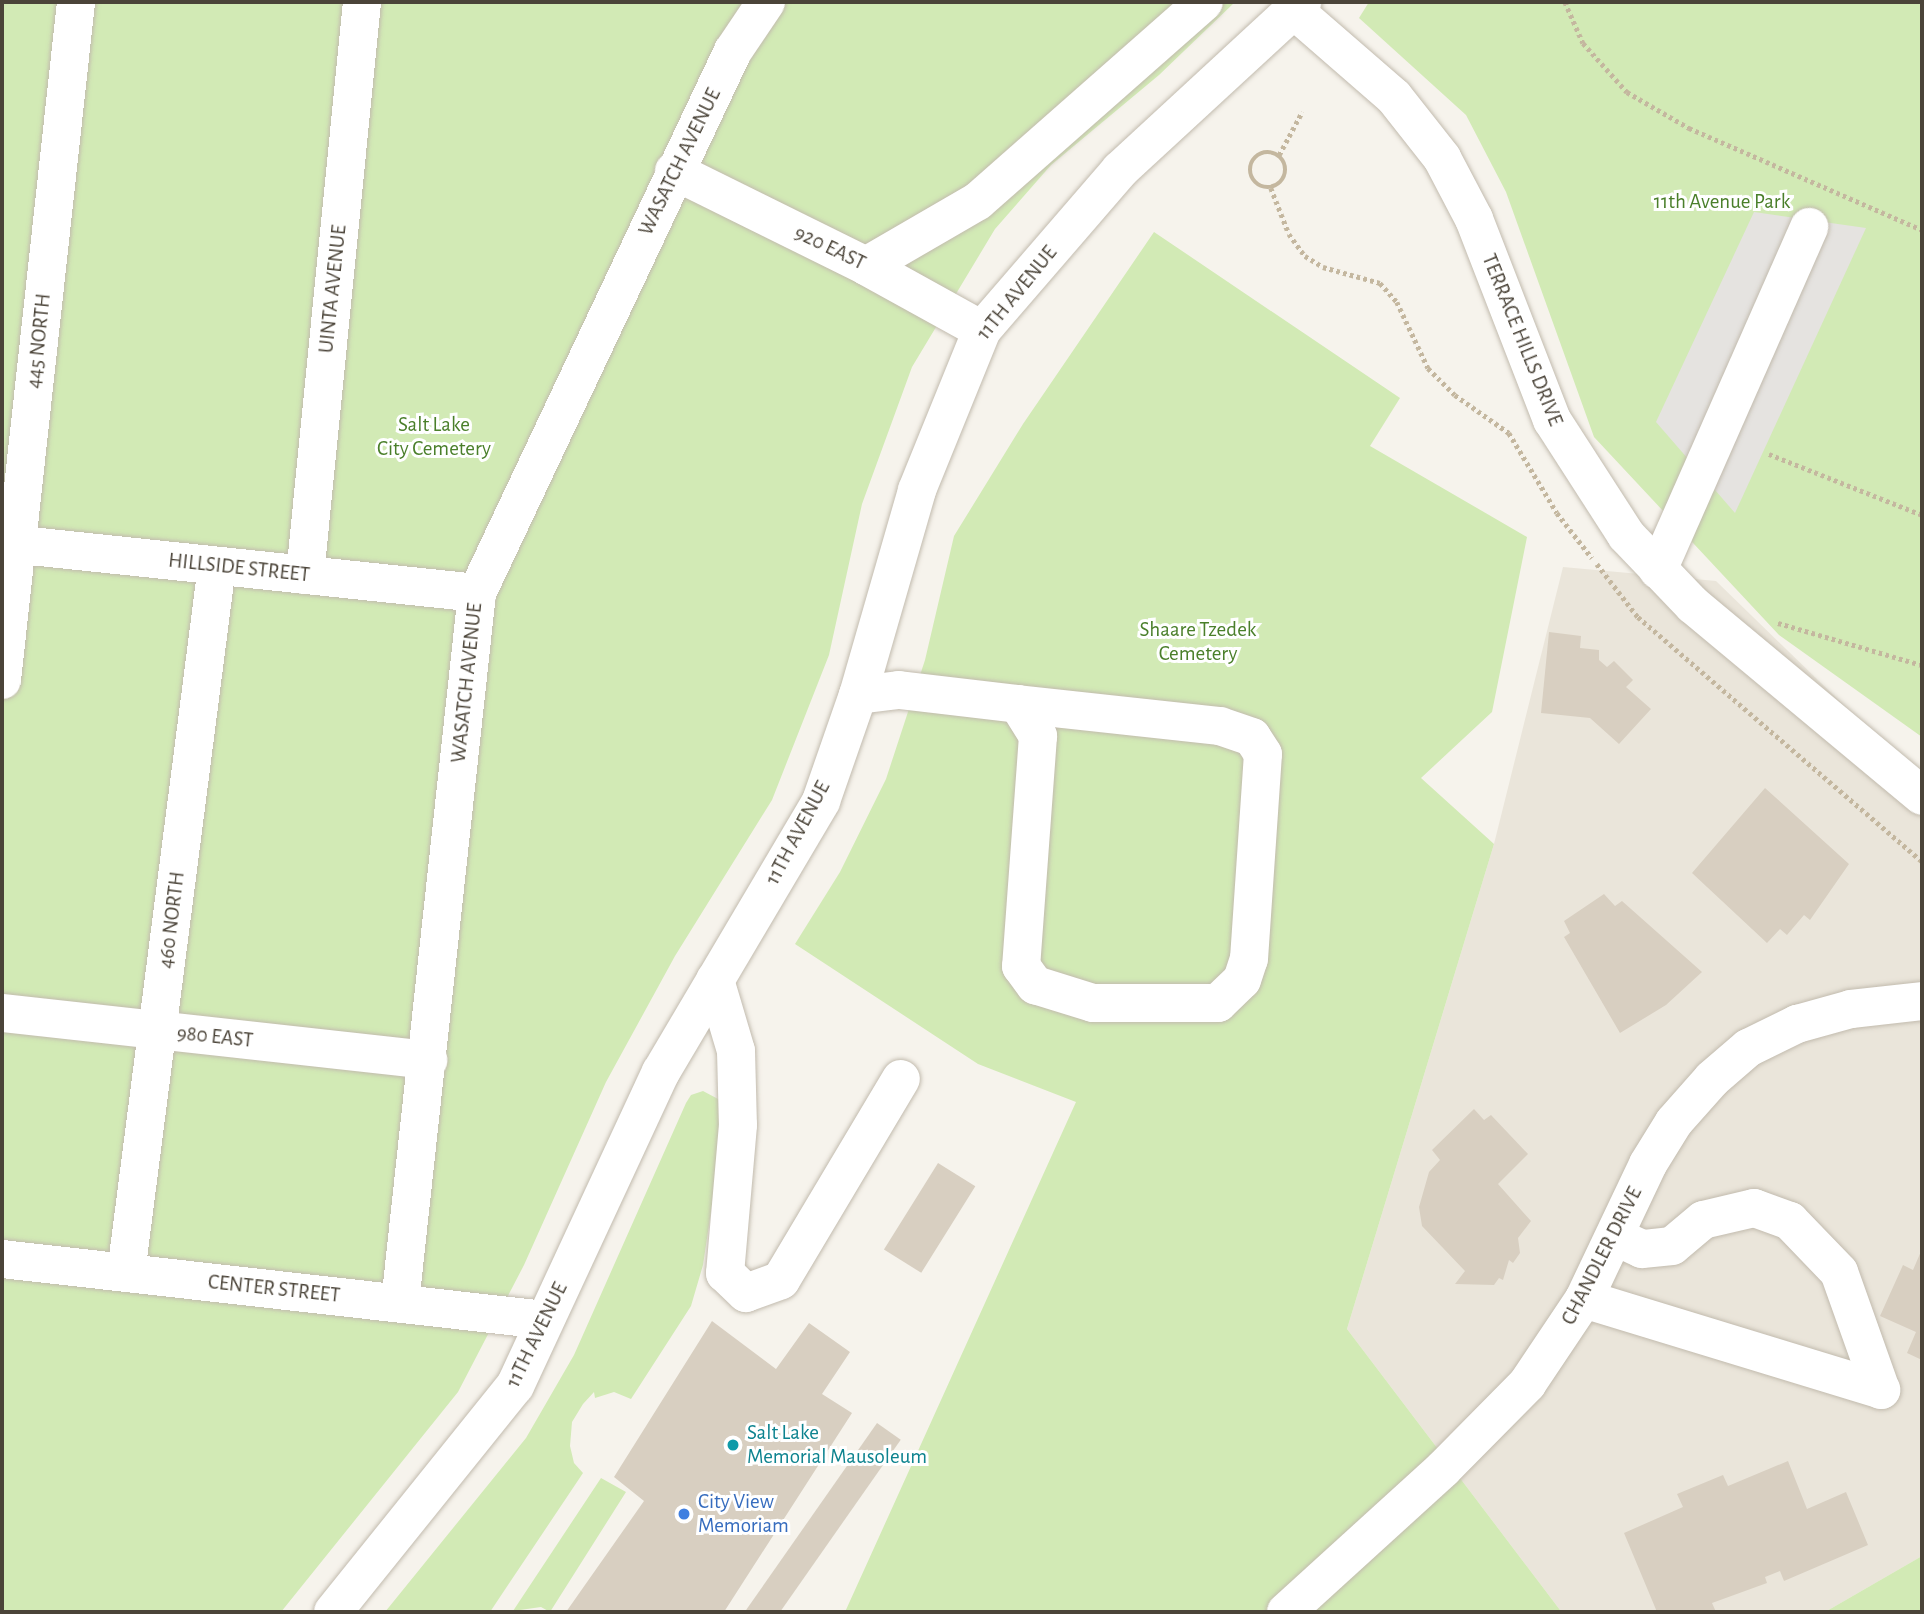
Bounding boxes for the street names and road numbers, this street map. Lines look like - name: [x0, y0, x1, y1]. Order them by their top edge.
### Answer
- street label: WASATCH AVENUE: [633, 84, 727, 240]
- street label: 920 EAST: [790, 220, 870, 276]
- street label: UINTA AVENUE: [314, 224, 352, 354]
- street label: 11TH AVENUE: [971, 241, 1063, 345]
- street label: TERRACE HILLS DRIVE: [1476, 250, 1568, 430]
- street label: 445 NORTH: [21, 292, 57, 390]
- street label: HILLSIDE STREET: [167, 548, 311, 588]
- street label: WASATCH AVENUE: [446, 602, 488, 764]
- street label: 11TH AVENUE: [760, 777, 836, 889]
- street label: 460 NORTH: [154, 870, 190, 970]
- street label: 980 EAST: [176, 1020, 254, 1054]
- street label: CHANDLER DRIVE: [1556, 1183, 1648, 1329]
- street label: CENTER STREET: [207, 1270, 341, 1308]
- street label: 11TH AVENUE: [501, 1278, 573, 1392]

